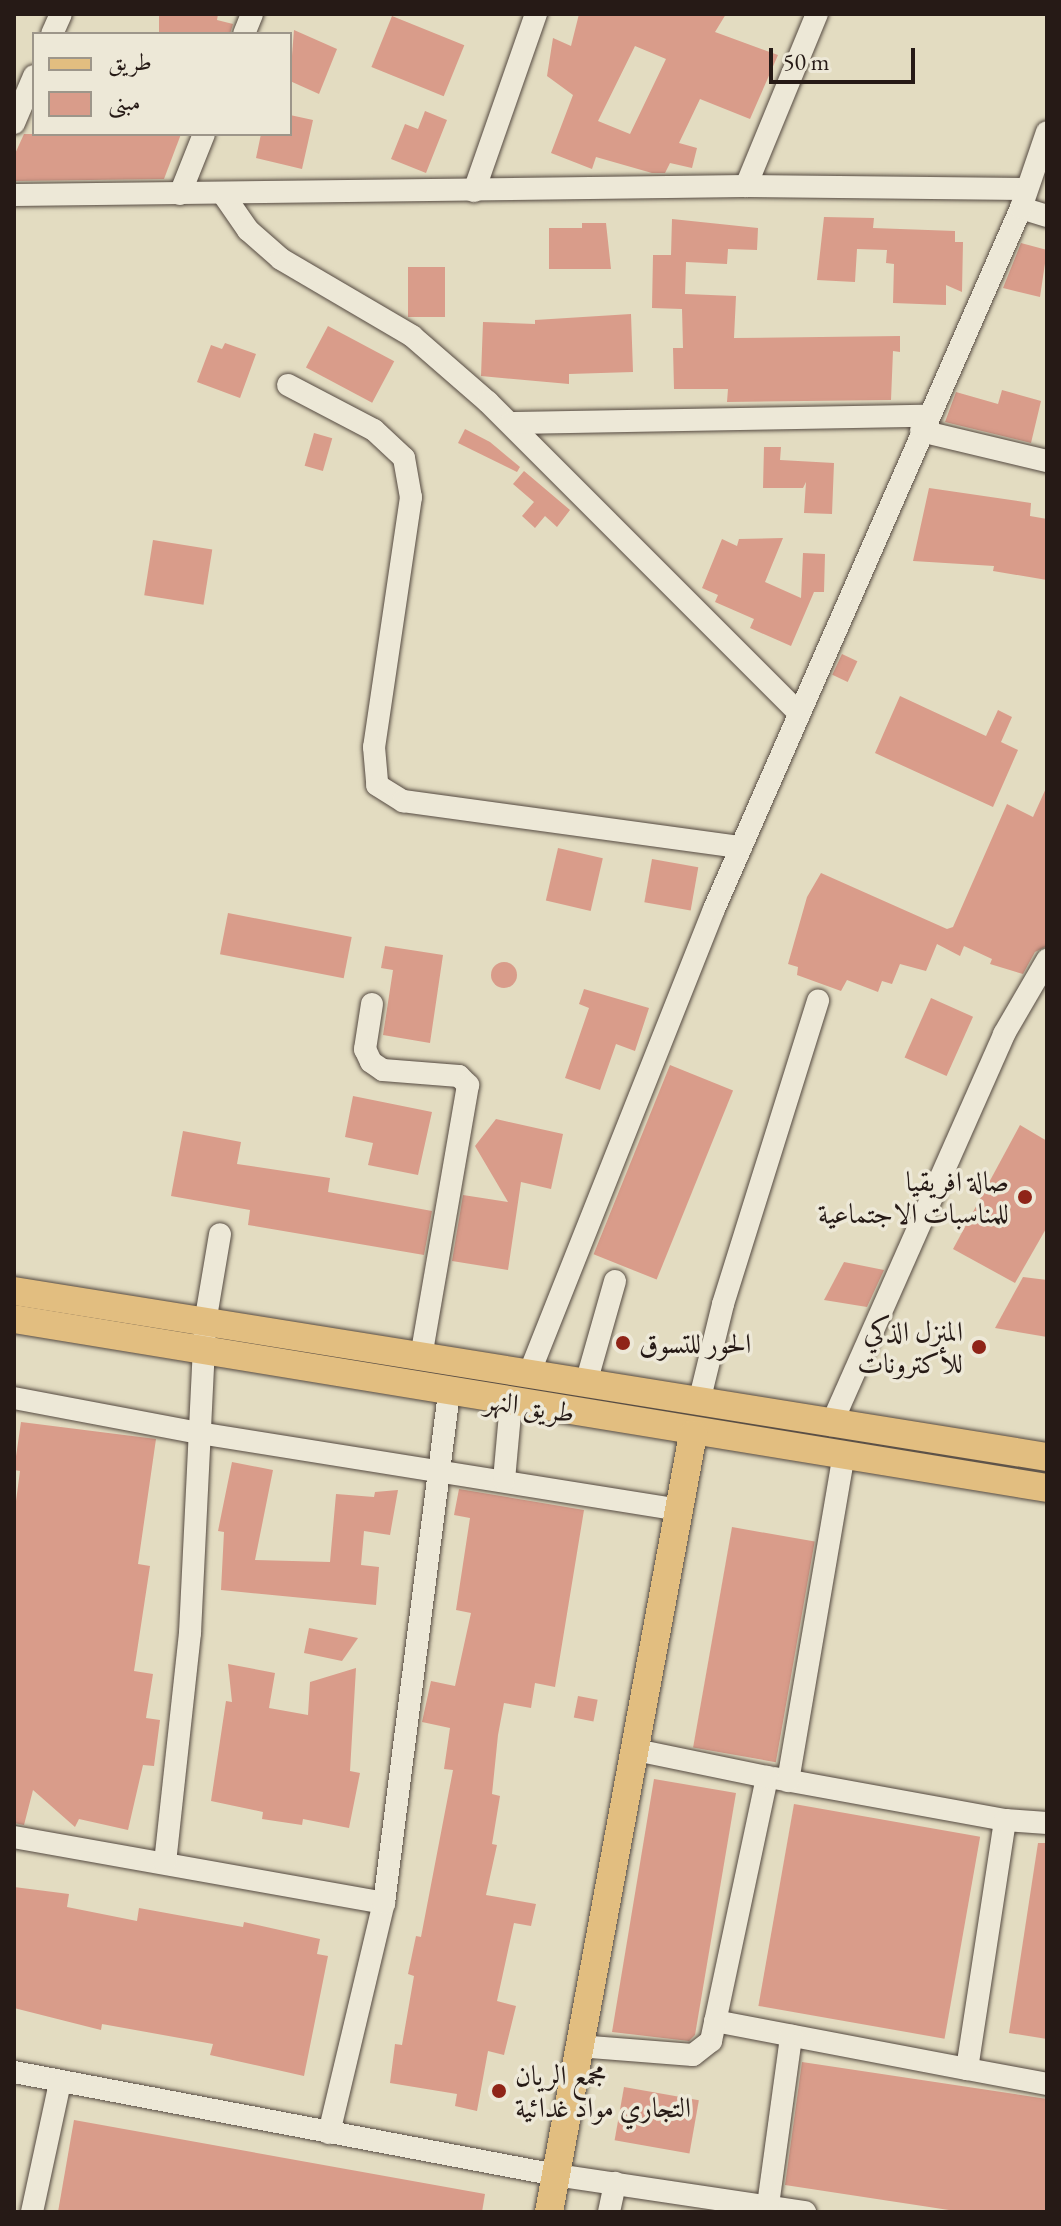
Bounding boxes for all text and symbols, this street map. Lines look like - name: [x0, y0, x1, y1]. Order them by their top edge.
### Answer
- legend: [32, 32, 292, 136]
- scale bar: [773, 32, 919, 82]
- text: طريق: [108, 46, 152, 77]
- text: 50 m: [783, 46, 830, 77]
- text: مبنى: [108, 86, 141, 117]
- place label: صالة افريقيا للمناسبات الاجتماعية: [818, 1164, 1009, 1230]
- marker: صالة افريقيا للمناسبات الاجتماعية: [1016, 1188, 1034, 1206]
- place label: المنزل الذكي للأكترونات: [857, 1314, 963, 1380]
- place label: الحور للتسوق: [639, 1326, 751, 1360]
- marker: الحور للتسوق: [614, 1334, 632, 1352]
- marker: المنزل الذكي للأكترونات: [970, 1338, 988, 1356]
- street label: طريق النهر: [483, 1382, 577, 1430]
- place label: مجمع الريان التجاري مواد غدائية: [515, 2058, 691, 2124]
- marker: مجمع الريان التجاري مواد غدائية: [490, 2082, 508, 2100]

